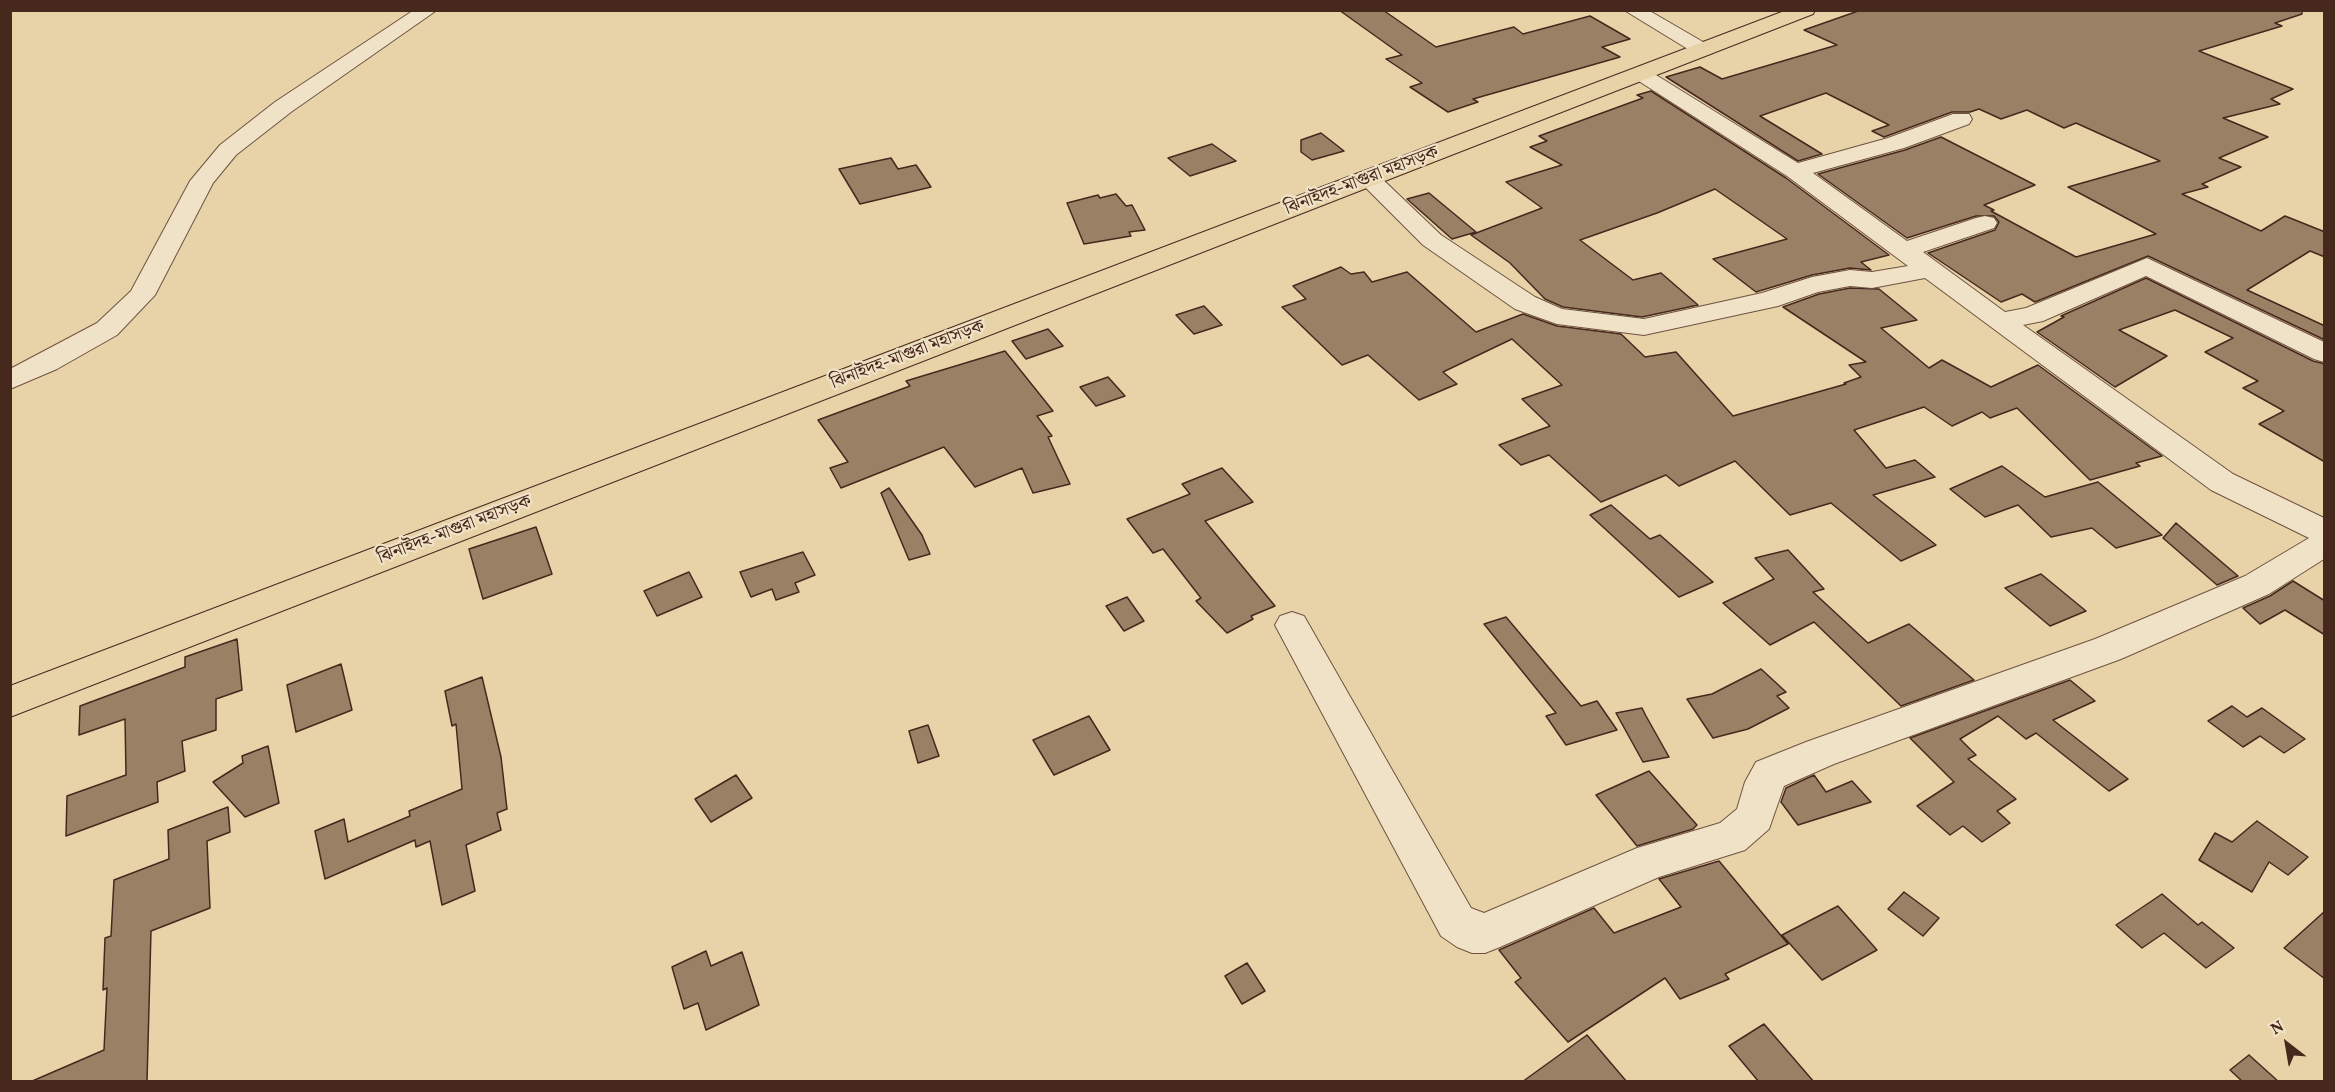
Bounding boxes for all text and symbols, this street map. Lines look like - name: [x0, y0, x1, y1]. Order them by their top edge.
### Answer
- street label: ঝিনাইদহ-মাগুরা মহাসড়ক: [1282, 143, 1442, 221]
- street label: ঝিনাইদহ-মাগুরা মহাসড়ক: [828, 317, 988, 395]
- street label: ঝিনাইদহ-মাগুরা মহাসড়ক: [375, 492, 535, 570]
- north arrow: [2257, 1014, 2317, 1074]
- text: N: [2267, 1016, 2288, 1041]

